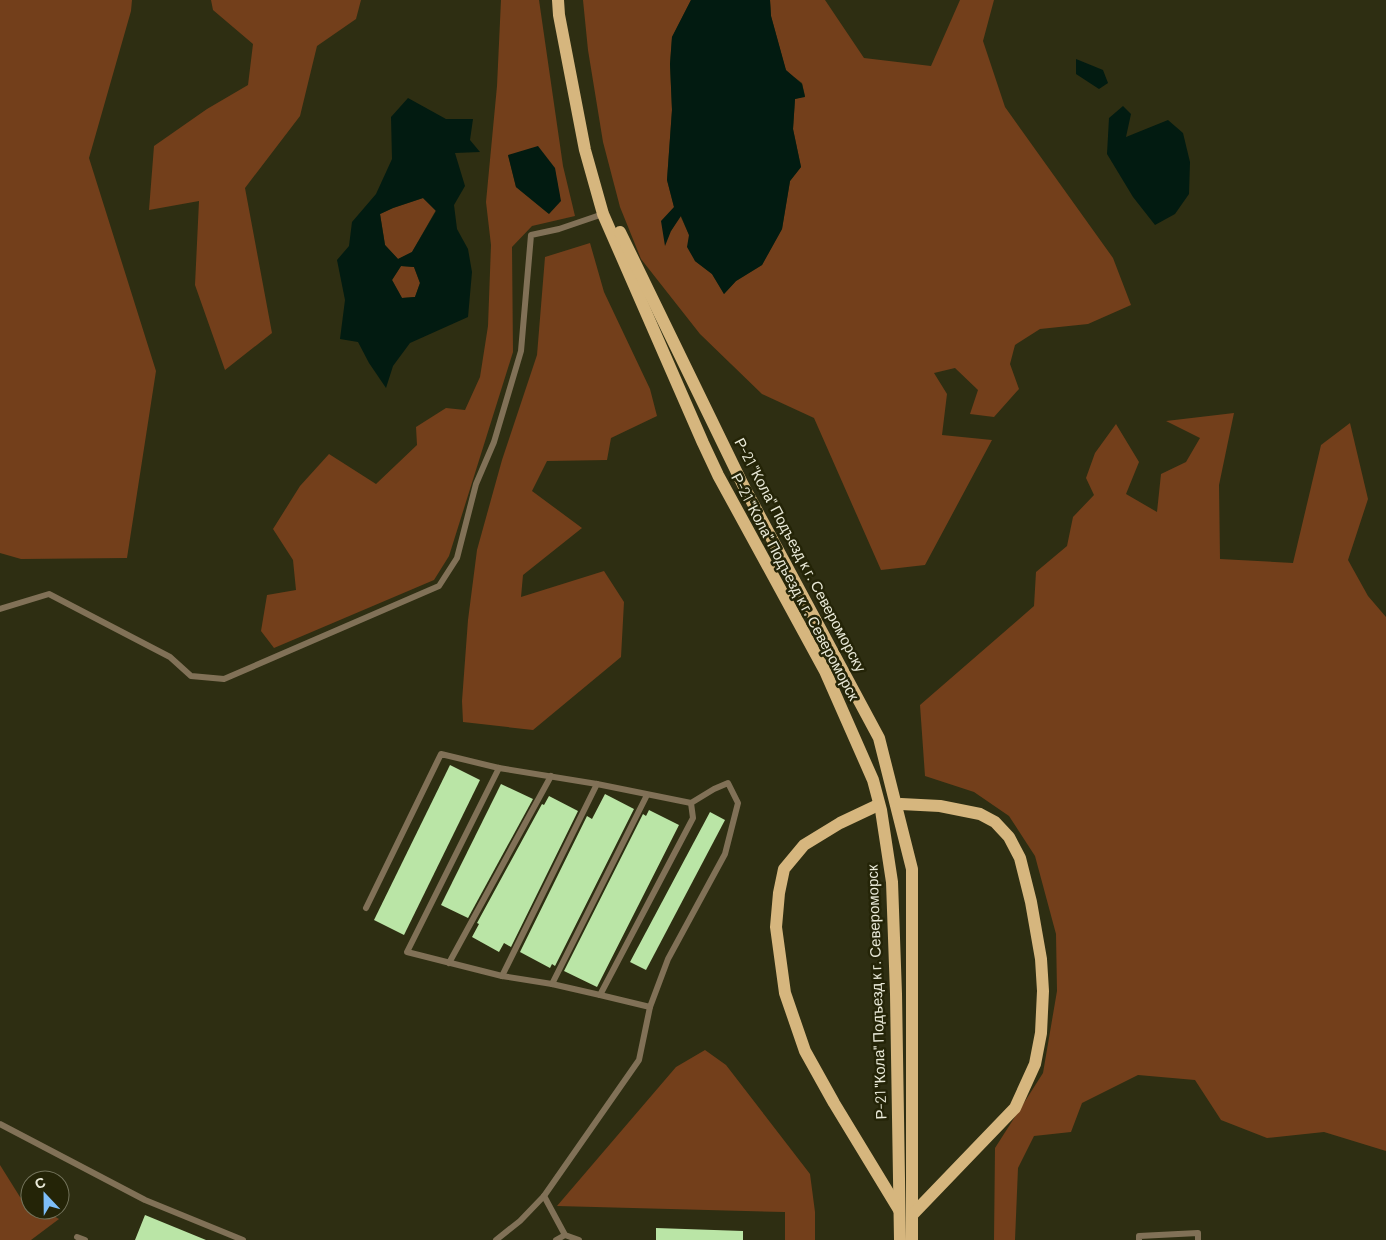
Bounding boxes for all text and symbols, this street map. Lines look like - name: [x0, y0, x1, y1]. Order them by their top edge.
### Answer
- street label: Р-21 "Кола" Подъезд к г. Североморску: [730, 435, 870, 675]
- street label: Р-21 "Кола" Подъезд к г. Североморск: [727, 470, 863, 704]
- street label: Р-21 "Кола" Подъезд к г. Североморск: [863, 864, 889, 1120]
- north arrow: [20, 1170, 70, 1220]
- text: С: [32, 1173, 48, 1192]

